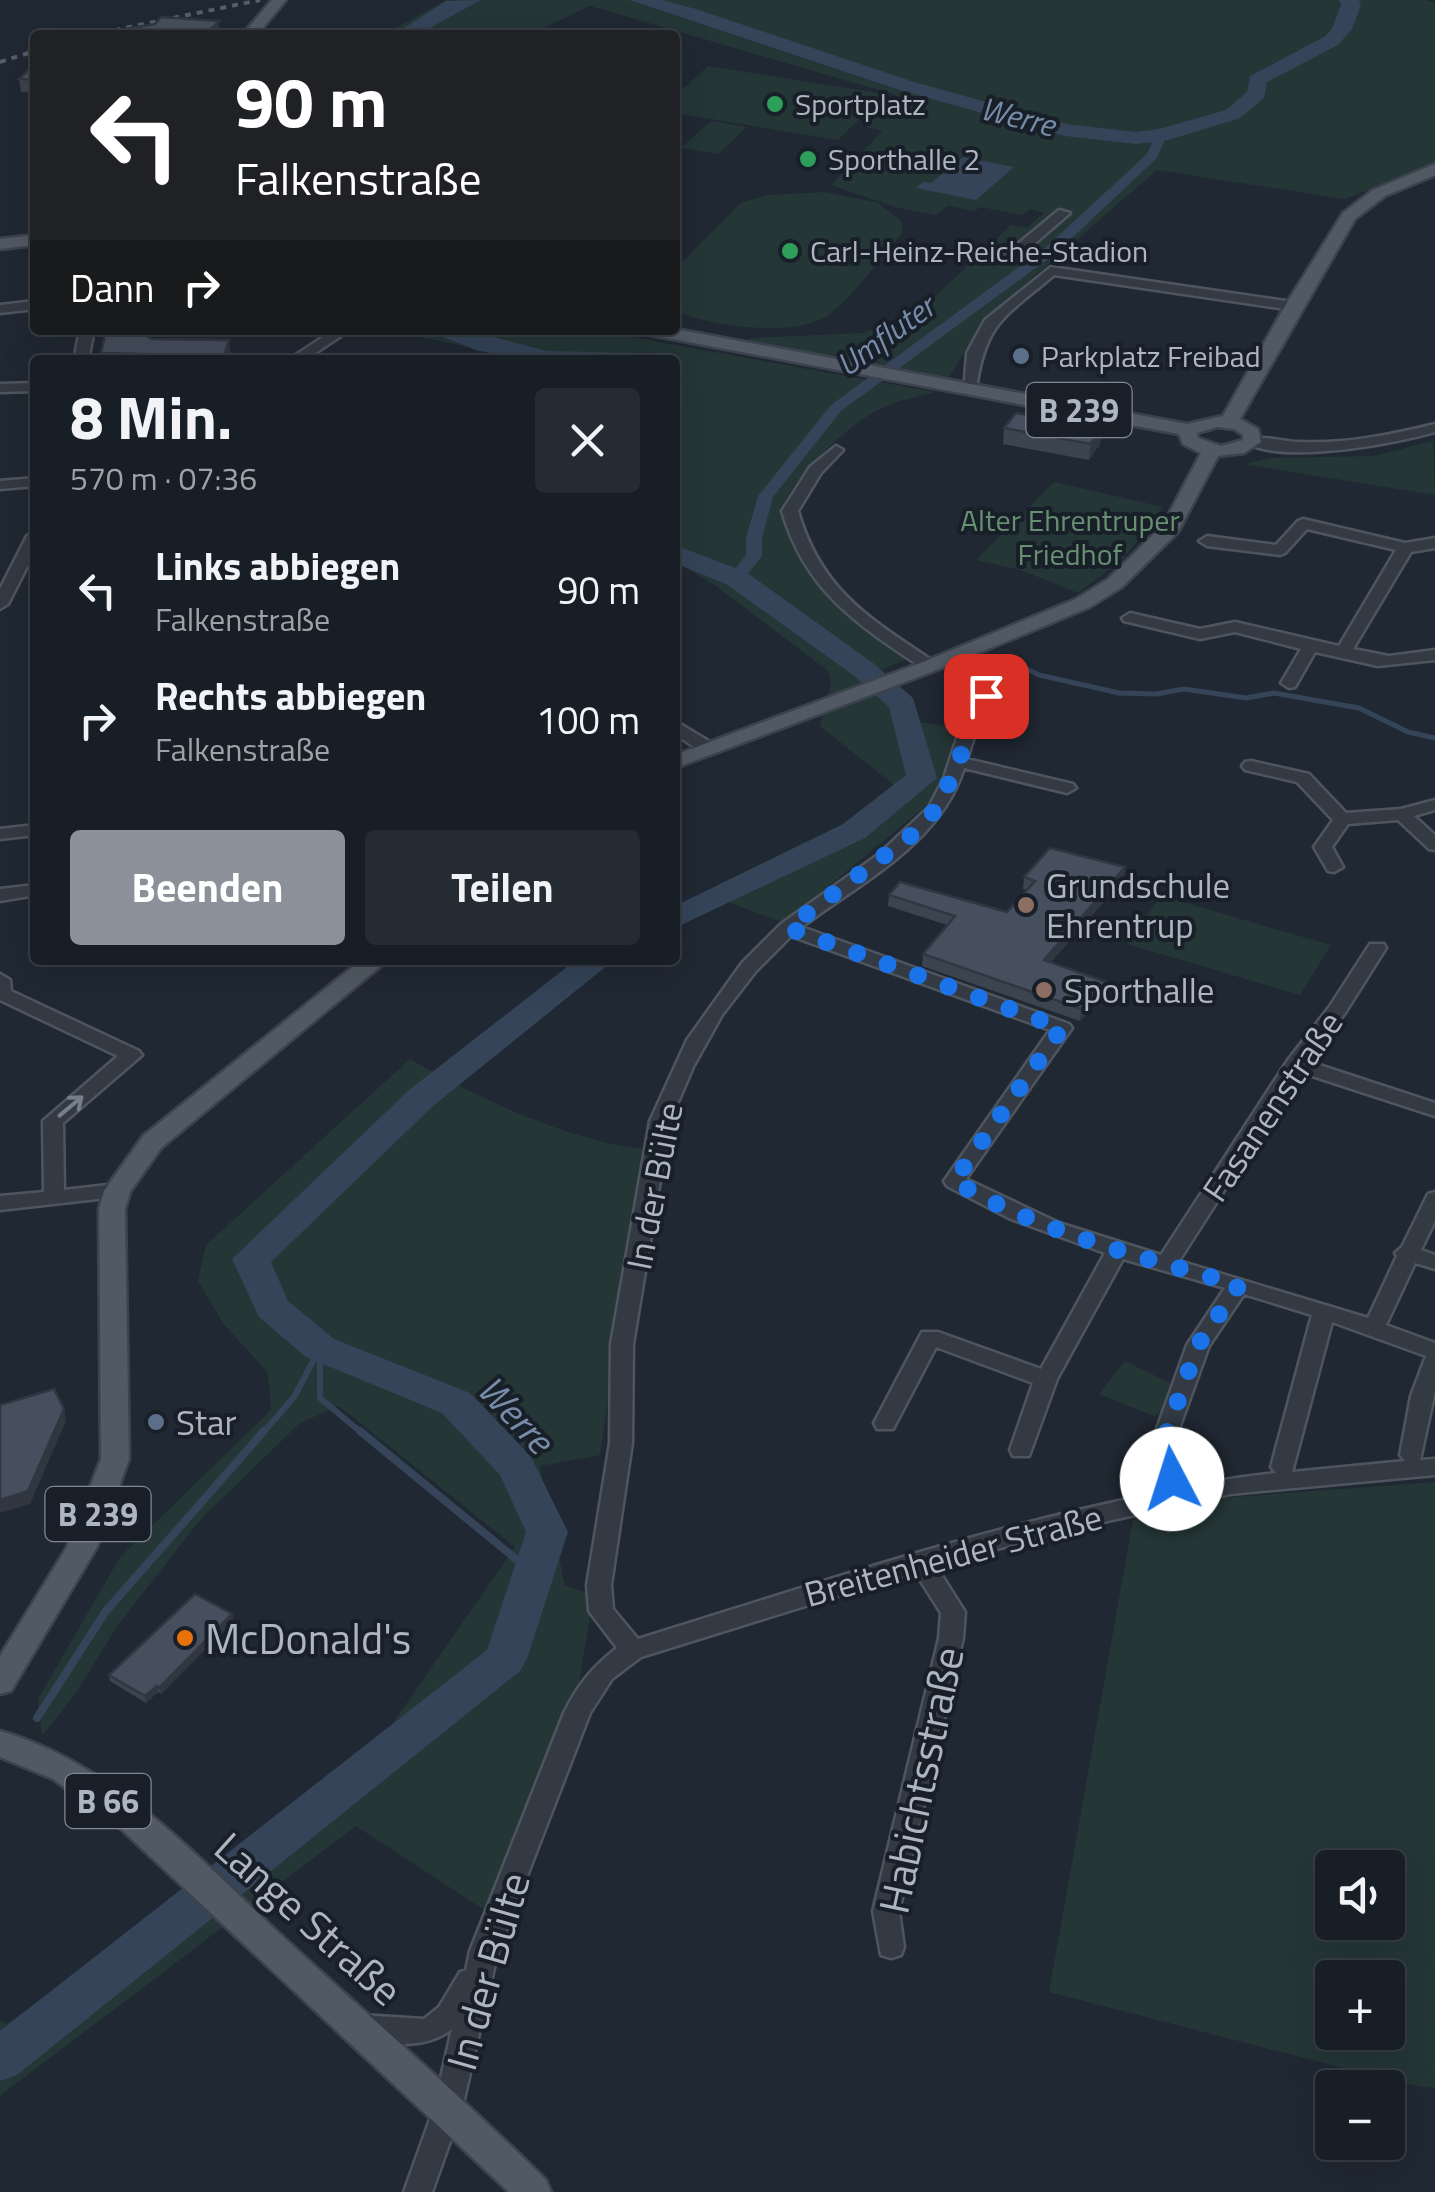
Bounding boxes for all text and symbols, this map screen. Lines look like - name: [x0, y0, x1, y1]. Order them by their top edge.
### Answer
- text: 90 m: [235, 48, 388, 154]
- icon: left: [70, 70, 200, 200]
- place label: Sportplatz: [795, 81, 926, 127]
- water label: Werre: [976, 84, 1062, 149]
- marker: Sportplatz: [764, 93, 786, 115]
- place label: Sporthalle 2: [828, 136, 980, 182]
- text: Falkenstraße: [235, 144, 481, 212]
- marker: Sporthalle 2: [797, 148, 819, 170]
- place label: Carl-Heinz-Reiche-Stadion: [810, 228, 1148, 274]
- marker: Carl-Heinz-Reiche-Stadion: [779, 240, 801, 262]
- text: Dann: [70, 259, 154, 317]
- icon: right: [174, 260, 229, 315]
- water label: Umfluter: [826, 281, 947, 387]
- place label: Parkplatz Freibad: [1041, 333, 1261, 379]
- marker: Parkplatz Freibad: [1010, 345, 1032, 367]
- text: 8 Min.: [70, 371, 232, 462]
- road number: B 239: [1026, 383, 1132, 437]
- button: close: [535, 388, 640, 493]
- text: 570 m · 07:36: [70, 454, 257, 502]
- park label: Alter Ehrentruper Friedhof: [960, 497, 1180, 577]
- text: Links abbiegen: [155, 537, 400, 595]
- text: 90 m: [557, 561, 640, 619]
- icon: left: [70, 563, 125, 618]
- text: Falkenstraße: [155, 595, 330, 643]
- pin: [944, 654, 1029, 739]
- text: Rechts abbiegen: [155, 667, 426, 725]
- icon: arrive: [959, 669, 1014, 724]
- text: 100 m: [536, 691, 640, 749]
- icon: right: [70, 693, 125, 748]
- text: Falkenstraße: [155, 725, 330, 773]
- button: Beenden: [70, 830, 345, 945]
- button: Teilen: [365, 830, 640, 945]
- place label: Grundschule Ehrentrup: [1046, 858, 1230, 952]
- marker: Grundschule Ehrentrup: [1015, 894, 1037, 916]
- place label: Sporthalle: [1064, 963, 1214, 1017]
- marker: Sporthalle: [1033, 979, 1055, 1001]
- street label: Fasanenstraße: [1188, 1000, 1356, 1212]
- one-way arrow: [57, 1095, 83, 1117]
- street label: In der Bülte: [611, 1098, 697, 1274]
- water label: Werre: [464, 1362, 569, 1468]
- place label: Star: [176, 1395, 237, 1449]
- marker: Star: [145, 1411, 167, 1433]
- position arrow: [1120, 1427, 1224, 1531]
- road number: B 239: [46, 1487, 150, 1541]
- street label: Breitenheider Straße: [798, 1489, 1108, 1621]
- place label: McDonald's: [205, 1606, 411, 1670]
- marker: McDonald's: [174, 1627, 196, 1649]
- street label: Habichtsstraße: [861, 1641, 979, 1919]
- road number: B 66: [66, 1774, 150, 1828]
- street label: Lange Straße: [201, 1816, 417, 2020]
- map controls: [1315, 1850, 1405, 2160]
- button: sound: [1315, 1850, 1405, 1940]
- street label: In der Bülte: [428, 1865, 546, 2077]
- button: +: [1315, 1960, 1405, 2050]
- button: −: [1315, 2070, 1405, 2160]

